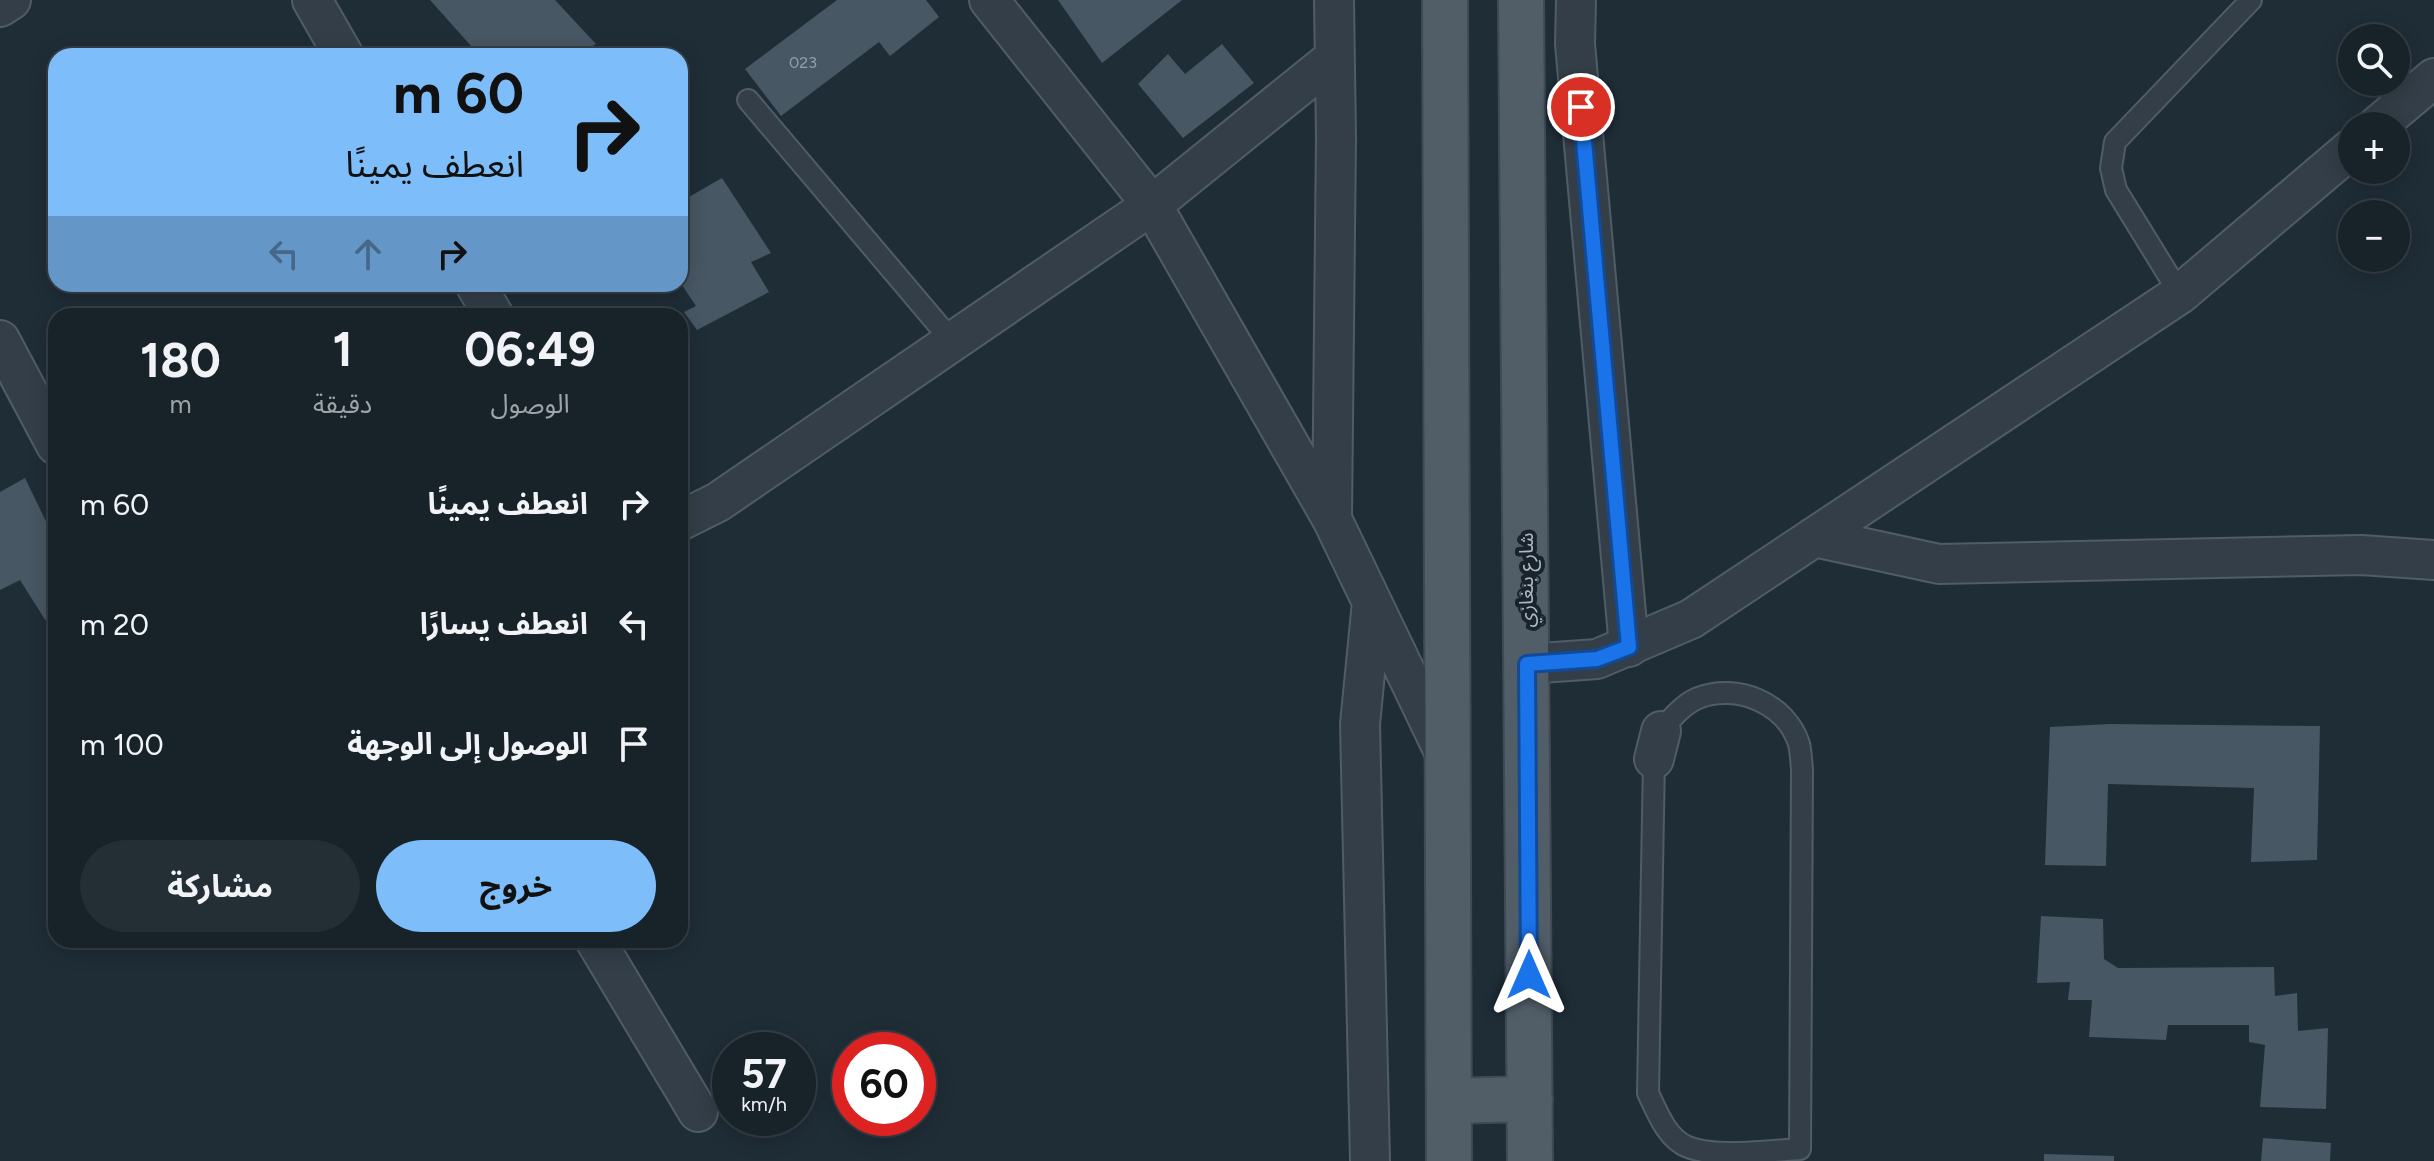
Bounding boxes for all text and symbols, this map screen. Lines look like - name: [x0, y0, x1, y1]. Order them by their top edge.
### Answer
- map controls: [2338, 24, 2410, 272]
- button: search: [2338, 24, 2410, 96]
- house number: 023: [789, 53, 817, 72]
- text: 60 m: [393, 60, 524, 127]
- pin: [1547, 73, 1615, 141]
- icon: right: [552, 80, 656, 184]
- icon: arrive: [1559, 85, 1603, 129]
- button: +: [2338, 112, 2410, 184]
- text: انعطف يمينًا: [345, 143, 524, 186]
- button: −: [2338, 200, 2410, 272]
- icon: left: [262, 232, 306, 276]
- icon: ahead: [346, 232, 390, 276]
- icon: right: [430, 232, 474, 276]
- text: 1: [332, 320, 353, 378]
- text: 06:49: [464, 320, 596, 378]
- text: 180: [140, 331, 221, 389]
- text: m: [169, 388, 192, 420]
- text: دقيقة: [313, 388, 372, 420]
- text: الوصول: [491, 388, 570, 420]
- icon: right: [612, 482, 656, 526]
- text: انعطف يمينًا: [427, 485, 588, 522]
- text: 60 m: [80, 486, 149, 523]
- street label: شارع بنغازي: [1514, 533, 1542, 627]
- icon: left: [612, 602, 656, 646]
- text: انعطف يسارًا: [420, 605, 588, 642]
- text: 20 m: [80, 606, 149, 643]
- icon: arrive: [612, 722, 656, 766]
- text: الوصول إلى الوجهة: [347, 725, 588, 762]
- text: 100 m: [80, 726, 164, 763]
- button: مشاركة: [80, 840, 360, 932]
- button: خروج: [376, 840, 656, 932]
- position arrow: [1487, 933, 1571, 1017]
- speed limit sign: 60: [832, 1032, 936, 1136]
- text: 57: [741, 1050, 787, 1098]
- text: km/h: [741, 1092, 787, 1116]

